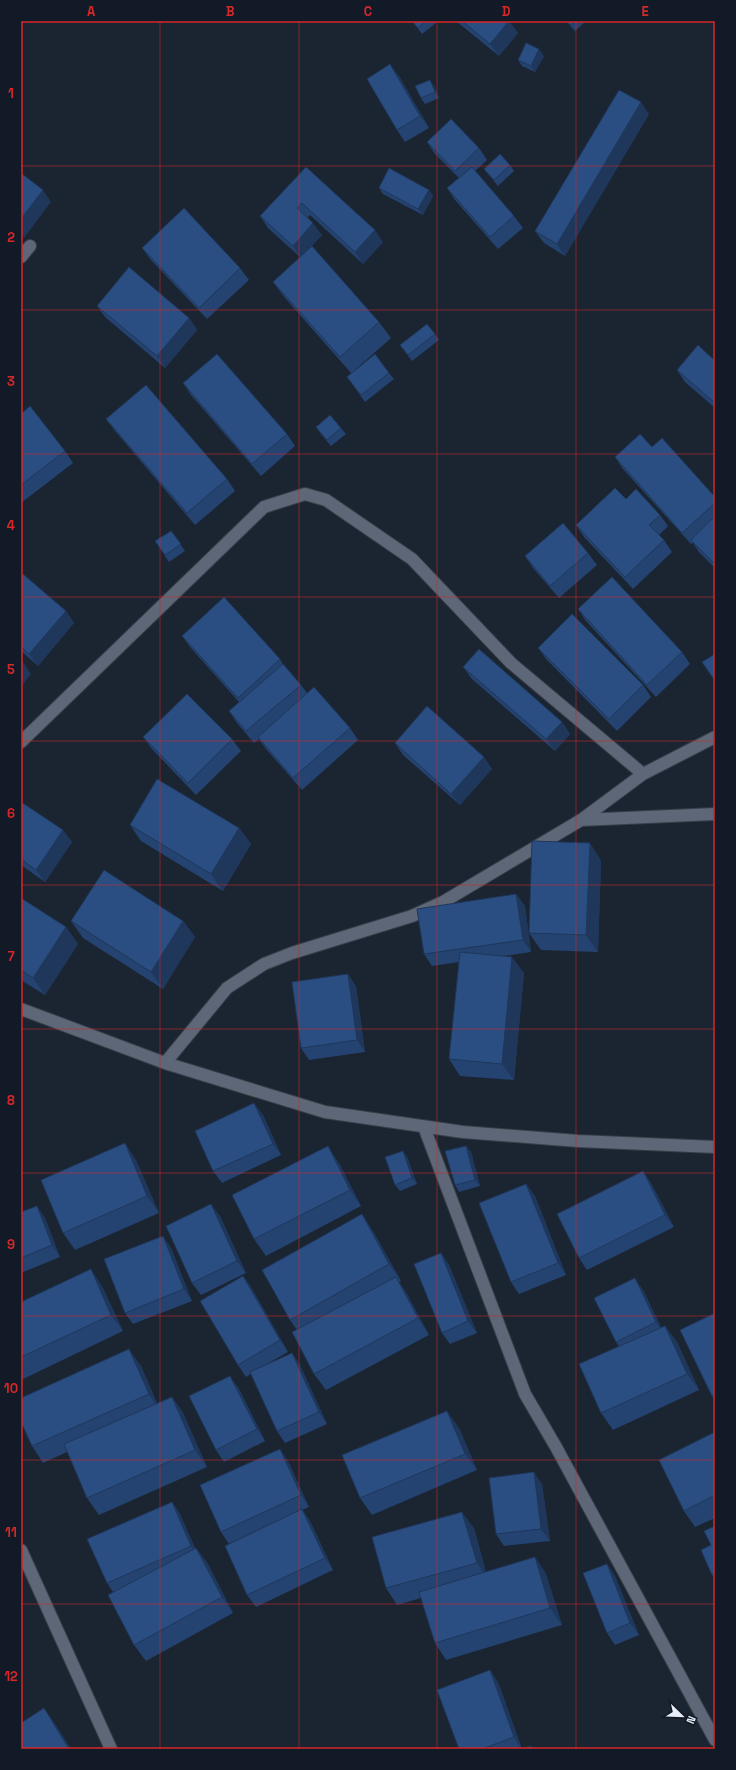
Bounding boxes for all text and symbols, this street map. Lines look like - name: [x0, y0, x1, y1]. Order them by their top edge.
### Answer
- text: A: [87, 3, 96, 20]
- text: B: [226, 3, 235, 20]
- text: C: [364, 3, 372, 20]
- text: D: [502, 3, 511, 20]
- text: E: [641, 3, 649, 20]
- text: 1: [8, 85, 14, 102]
- text: 2: [7, 229, 15, 246]
- text: 3: [7, 373, 15, 390]
- text: 4: [7, 517, 15, 534]
- text: 5: [7, 661, 15, 678]
- text: 6: [7, 805, 15, 822]
- text: 7: [7, 948, 15, 965]
- text: 8: [7, 1092, 15, 1109]
- text: 9: [7, 1236, 15, 1253]
- text: 10: [4, 1380, 18, 1397]
- text: 11: [5, 1524, 17, 1541]
- text: 12: [4, 1668, 18, 1685]
- north arrow: [662, 1696, 702, 1736]
- text: N: [683, 1714, 699, 1726]

